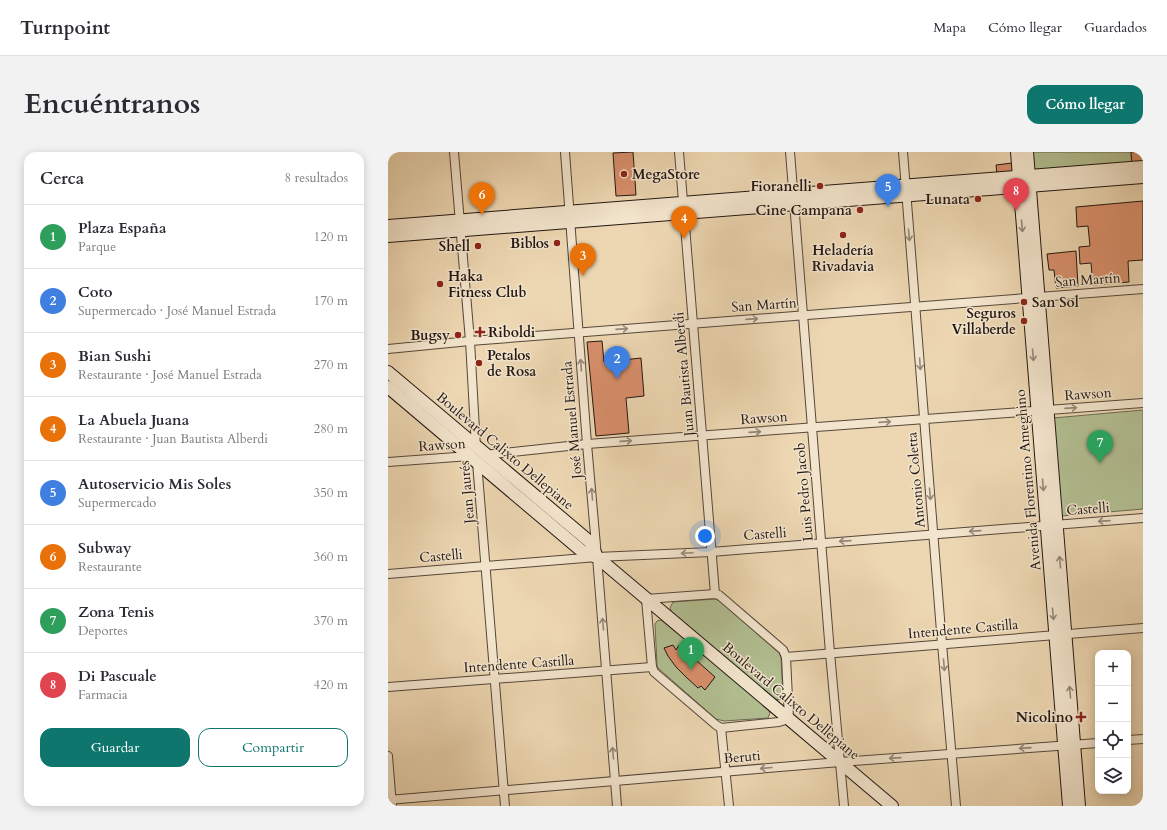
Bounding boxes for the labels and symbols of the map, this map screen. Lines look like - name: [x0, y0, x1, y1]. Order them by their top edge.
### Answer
- place label: MegaStore: [632, 165, 700, 184]
- marker: MegaStore: [619, 169, 629, 179]
- pin: 5: [875, 174, 901, 207]
- place label: Fioranelli: [750, 177, 813, 196]
- pin: 8: [1003, 178, 1029, 211]
- marker: Fioranelli: [815, 181, 825, 191]
- pin: 6: [469, 182, 495, 215]
- place label: Lunata: [925, 190, 970, 209]
- marker: Lunata: [973, 194, 983, 204]
- place label: Cine Campana: [755, 201, 852, 220]
- marker: Cine Campana: [855, 205, 865, 215]
- pin: 4: [671, 206, 697, 239]
- one-way arrow: [1019, 219, 1026, 232]
- one-way arrow: [906, 228, 913, 241]
- marker: Heladería Rivadavia: [838, 230, 848, 240]
- place label: Biblos: [510, 234, 549, 253]
- place label: Shell: [439, 237, 470, 256]
- marker: Biblos: [552, 238, 562, 248]
- marker: Shell: [473, 241, 483, 251]
- place label: Heladería Rivadavia: [812, 241, 874, 276]
- pin: 3: [570, 243, 596, 276]
- place label: Haka Fitness Club: [448, 267, 527, 302]
- street label: San Martín: [1055, 268, 1121, 292]
- marker: Haka Fitness Club: [435, 279, 445, 289]
- street label: San Martín: [731, 293, 797, 317]
- place label: San Sol: [1032, 293, 1079, 312]
- marker: San Sol: [1019, 297, 1029, 307]
- place label: Seguros Villaberde: [952, 304, 1016, 339]
- street label: Juan Bautista Alberdi: [669, 311, 699, 439]
- one-way arrow: [745, 315, 758, 322]
- marker: Seguros Villaberde: [1019, 316, 1029, 326]
- place label: Riboldi: [488, 323, 536, 342]
- one-way arrow: [615, 325, 628, 332]
- place label: Bugsy: [410, 326, 450, 345]
- marker: Riboldi: [475, 327, 485, 337]
- marker: Bugsy: [453, 330, 463, 340]
- place label: Petalos de Rosa: [487, 346, 536, 381]
- pin: 2: [604, 346, 630, 379]
- one-way arrow: [1029, 348, 1036, 361]
- one-way arrow: [916, 357, 923, 370]
- marker: Petalos de Rosa: [474, 358, 484, 368]
- one-way arrow: [577, 358, 584, 371]
- street label: José Manuel Estrada: [557, 360, 587, 482]
- street label: Rawson: [1064, 383, 1112, 405]
- street label: Boulevard Calixto Dellepiane: [432, 388, 578, 514]
- street label: Avenida Florentino Ameghino: [1011, 388, 1045, 571]
- one-way arrow: [1064, 404, 1077, 411]
- street label: Rawson: [740, 407, 788, 429]
- one-way arrow: [878, 418, 891, 425]
- one-way arrow: [748, 428, 761, 435]
- pin: 7: [1087, 430, 1113, 463]
- street label: Antonio Coletta: [902, 431, 930, 529]
- street label: Rawson: [418, 434, 466, 456]
- one-way arrow: [619, 438, 632, 445]
- street label: Luis Pedro Jacob: [790, 442, 818, 542]
- street label: Jean Jaurés: [455, 459, 479, 526]
- one-way arrow: [1040, 478, 1047, 491]
- one-way arrow: [926, 487, 933, 500]
- one-way arrow: [588, 488, 595, 501]
- street label: Castelli: [1066, 498, 1110, 520]
- one-way arrow: [1098, 518, 1111, 525]
- street label: Castelli: [743, 523, 787, 545]
- your location: [695, 526, 715, 546]
- one-way arrow: [968, 528, 981, 535]
- one-way arrow: [839, 538, 852, 545]
- street label: Castelli: [419, 545, 463, 567]
- one-way arrow: [681, 549, 694, 556]
- one-way arrow: [1056, 556, 1063, 569]
- one-way arrow: [1050, 607, 1057, 620]
- street label: Intendente Castilla: [907, 615, 1019, 643]
- one-way arrow: [599, 618, 606, 631]
- pin: 1: [678, 637, 704, 670]
- street label: Boulevard Calixto Dellepiane: [718, 638, 864, 764]
- street label: Intendente Castilla: [463, 651, 575, 677]
- one-way arrow: [940, 658, 947, 671]
- one-way arrow: [1066, 686, 1073, 699]
- place label: Nicolino: [1016, 708, 1073, 727]
- marker: Nicolino: [1076, 712, 1086, 722]
- one-way arrow: [1019, 745, 1032, 752]
- street label: Beruti: [723, 746, 761, 768]
- one-way arrow: [610, 747, 617, 760]
- one-way arrow: [889, 754, 902, 761]
- one-way arrow: [760, 765, 773, 772]

